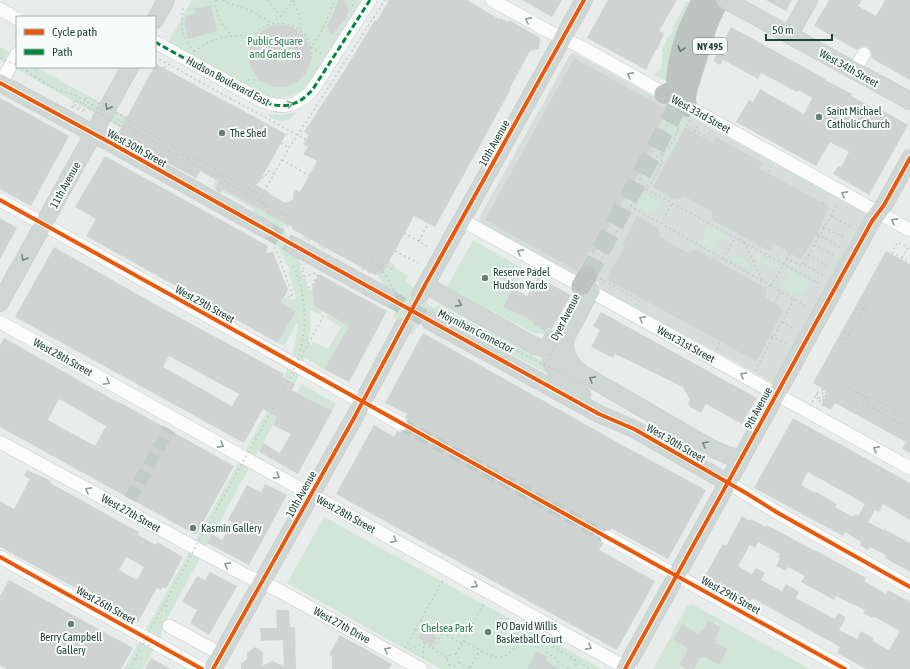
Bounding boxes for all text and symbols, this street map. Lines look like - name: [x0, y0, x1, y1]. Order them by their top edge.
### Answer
- legend: [16, 16, 156, 68]
- scale bar: [766, 16, 832, 42]
- one-way arrow: [525, 18, 532, 25]
- text: 50 m: [772, 23, 794, 37]
- text: Cycle path: [52, 25, 97, 39]
- park label: Public Square and Gardens: [247, 35, 303, 60]
- road number: NY 495: [693, 38, 727, 54]
- text: Path: [52, 45, 73, 59]
- one-way arrow: [677, 45, 686, 52]
- street label: West 34th Street: [817, 47, 881, 89]
- street label: Hudson Boulevard East: [184, 54, 272, 108]
- one-way arrow: [627, 72, 634, 79]
- street label: West 33rd Street: [669, 93, 733, 135]
- one-way arrow: [286, 100, 293, 109]
- one-way arrow: [105, 103, 112, 110]
- place label: Saint Michael Catholic Church: [827, 105, 890, 130]
- marker: Saint Michael Catholic Church: [814, 112, 824, 122]
- street label: 10th Avenue: [476, 118, 512, 168]
- street label: West 30th Street: [105, 127, 169, 169]
- place label: The Shed: [230, 127, 267, 139]
- marker: The Shed: [217, 128, 227, 138]
- street label: 11th Avenue: [47, 160, 83, 210]
- one-way arrow: [841, 191, 848, 198]
- one-way arrow: [891, 219, 898, 226]
- one-way arrow: [517, 250, 524, 257]
- one-way arrow: [22, 254, 29, 261]
- place label: Reserve Padel Hudson Yards: [493, 266, 550, 291]
- marker: Reserve Padel Hudson Yards: [480, 273, 490, 283]
- street label: West 29th Street: [173, 283, 237, 325]
- street label: Dyer Avenue: [548, 292, 582, 342]
- one-way arrow: [455, 300, 463, 307]
- street label: Moynihan Connector: [436, 307, 517, 356]
- one-way arrow: [638, 317, 646, 324]
- street label: West 31st Street: [655, 323, 717, 365]
- street label: West 28th Street: [31, 336, 95, 378]
- one-way arrow: [739, 373, 747, 380]
- one-way arrow: [103, 377, 110, 384]
- one-way arrow: [589, 377, 596, 384]
- street label: 9th Avenue: [742, 385, 774, 431]
- street label: West 30th Street: [645, 421, 707, 465]
- one-way arrow: [217, 440, 224, 448]
- one-way arrow: [702, 442, 709, 449]
- one-way arrow: [873, 447, 880, 454]
- street label: 10th Avenue: [283, 469, 319, 519]
- one-way arrow: [272, 471, 280, 478]
- one-way arrow: [85, 487, 93, 494]
- street label: West 27th Street: [99, 492, 163, 534]
- street label: West 28th Street: [314, 493, 378, 535]
- place label: Kasmin Gallery: [201, 522, 262, 534]
- marker: Kasmin Gallery: [188, 523, 198, 533]
- one-way arrow: [390, 536, 397, 543]
- one-way arrow: [224, 563, 231, 570]
- street label: West 29th Street: [699, 574, 763, 616]
- one-way arrow: [470, 580, 478, 587]
- street label: West 26th Street: [74, 584, 138, 626]
- street label: West 27th Drive: [312, 605, 372, 645]
- marker: Berry Campbell Gallery: [66, 619, 76, 629]
- place label: PO David Willis Basketball Court: [496, 620, 562, 645]
- park label: Chelsea Park: [421, 622, 473, 634]
- marker: PO David Willis Basketball Court: [483, 627, 493, 637]
- place label: Berry Campbell Gallery: [40, 631, 102, 656]
- one-way arrow: [584, 643, 592, 650]
- one-way arrow: [384, 648, 391, 655]

